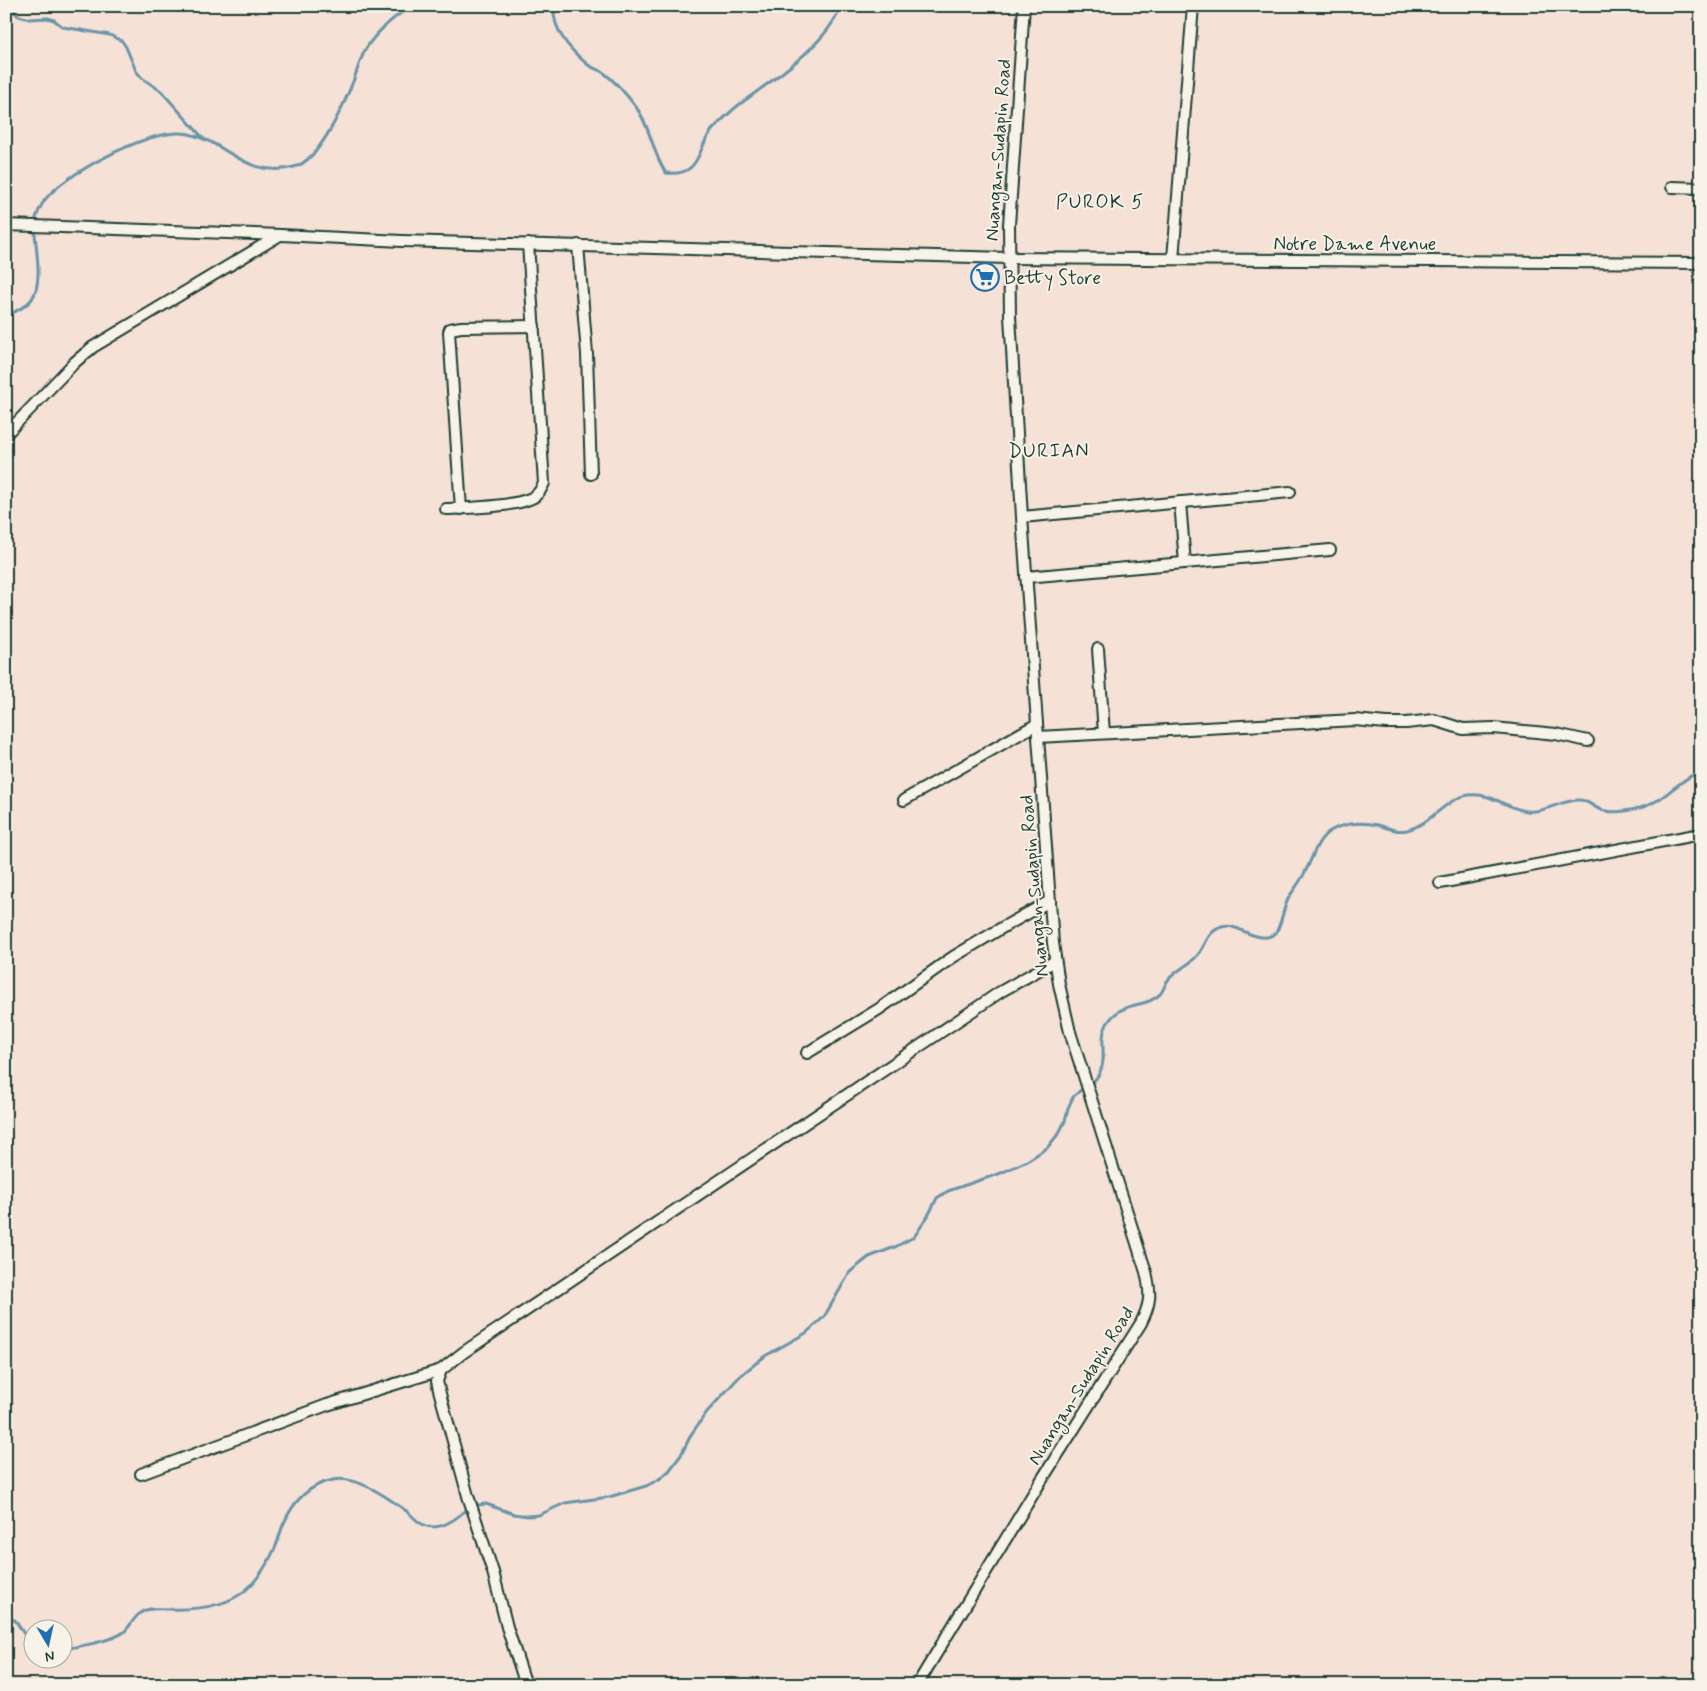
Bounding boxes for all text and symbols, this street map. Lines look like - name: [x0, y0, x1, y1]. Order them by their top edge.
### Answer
- street label: Nuangan-Sudapin Road: [980, 58, 1019, 242]
- district label: PUROK 5: [1056, 189, 1144, 216]
- street label: Notre Dame Avenue: [1274, 232, 1436, 257]
- supermarket icon: Betty Store: [970, 262, 1000, 292]
- place label: Betty Store: [1004, 266, 1101, 292]
- district label: DURIAN: [1008, 438, 1090, 465]
- street label: Nuangan-Sudapin Road: [1014, 794, 1057, 978]
- street label: Nuangan-Sudapin Road: [1022, 1302, 1142, 1471]
- north arrow: [22, 1618, 72, 1668]
- text: N: [44, 1646, 56, 1665]

